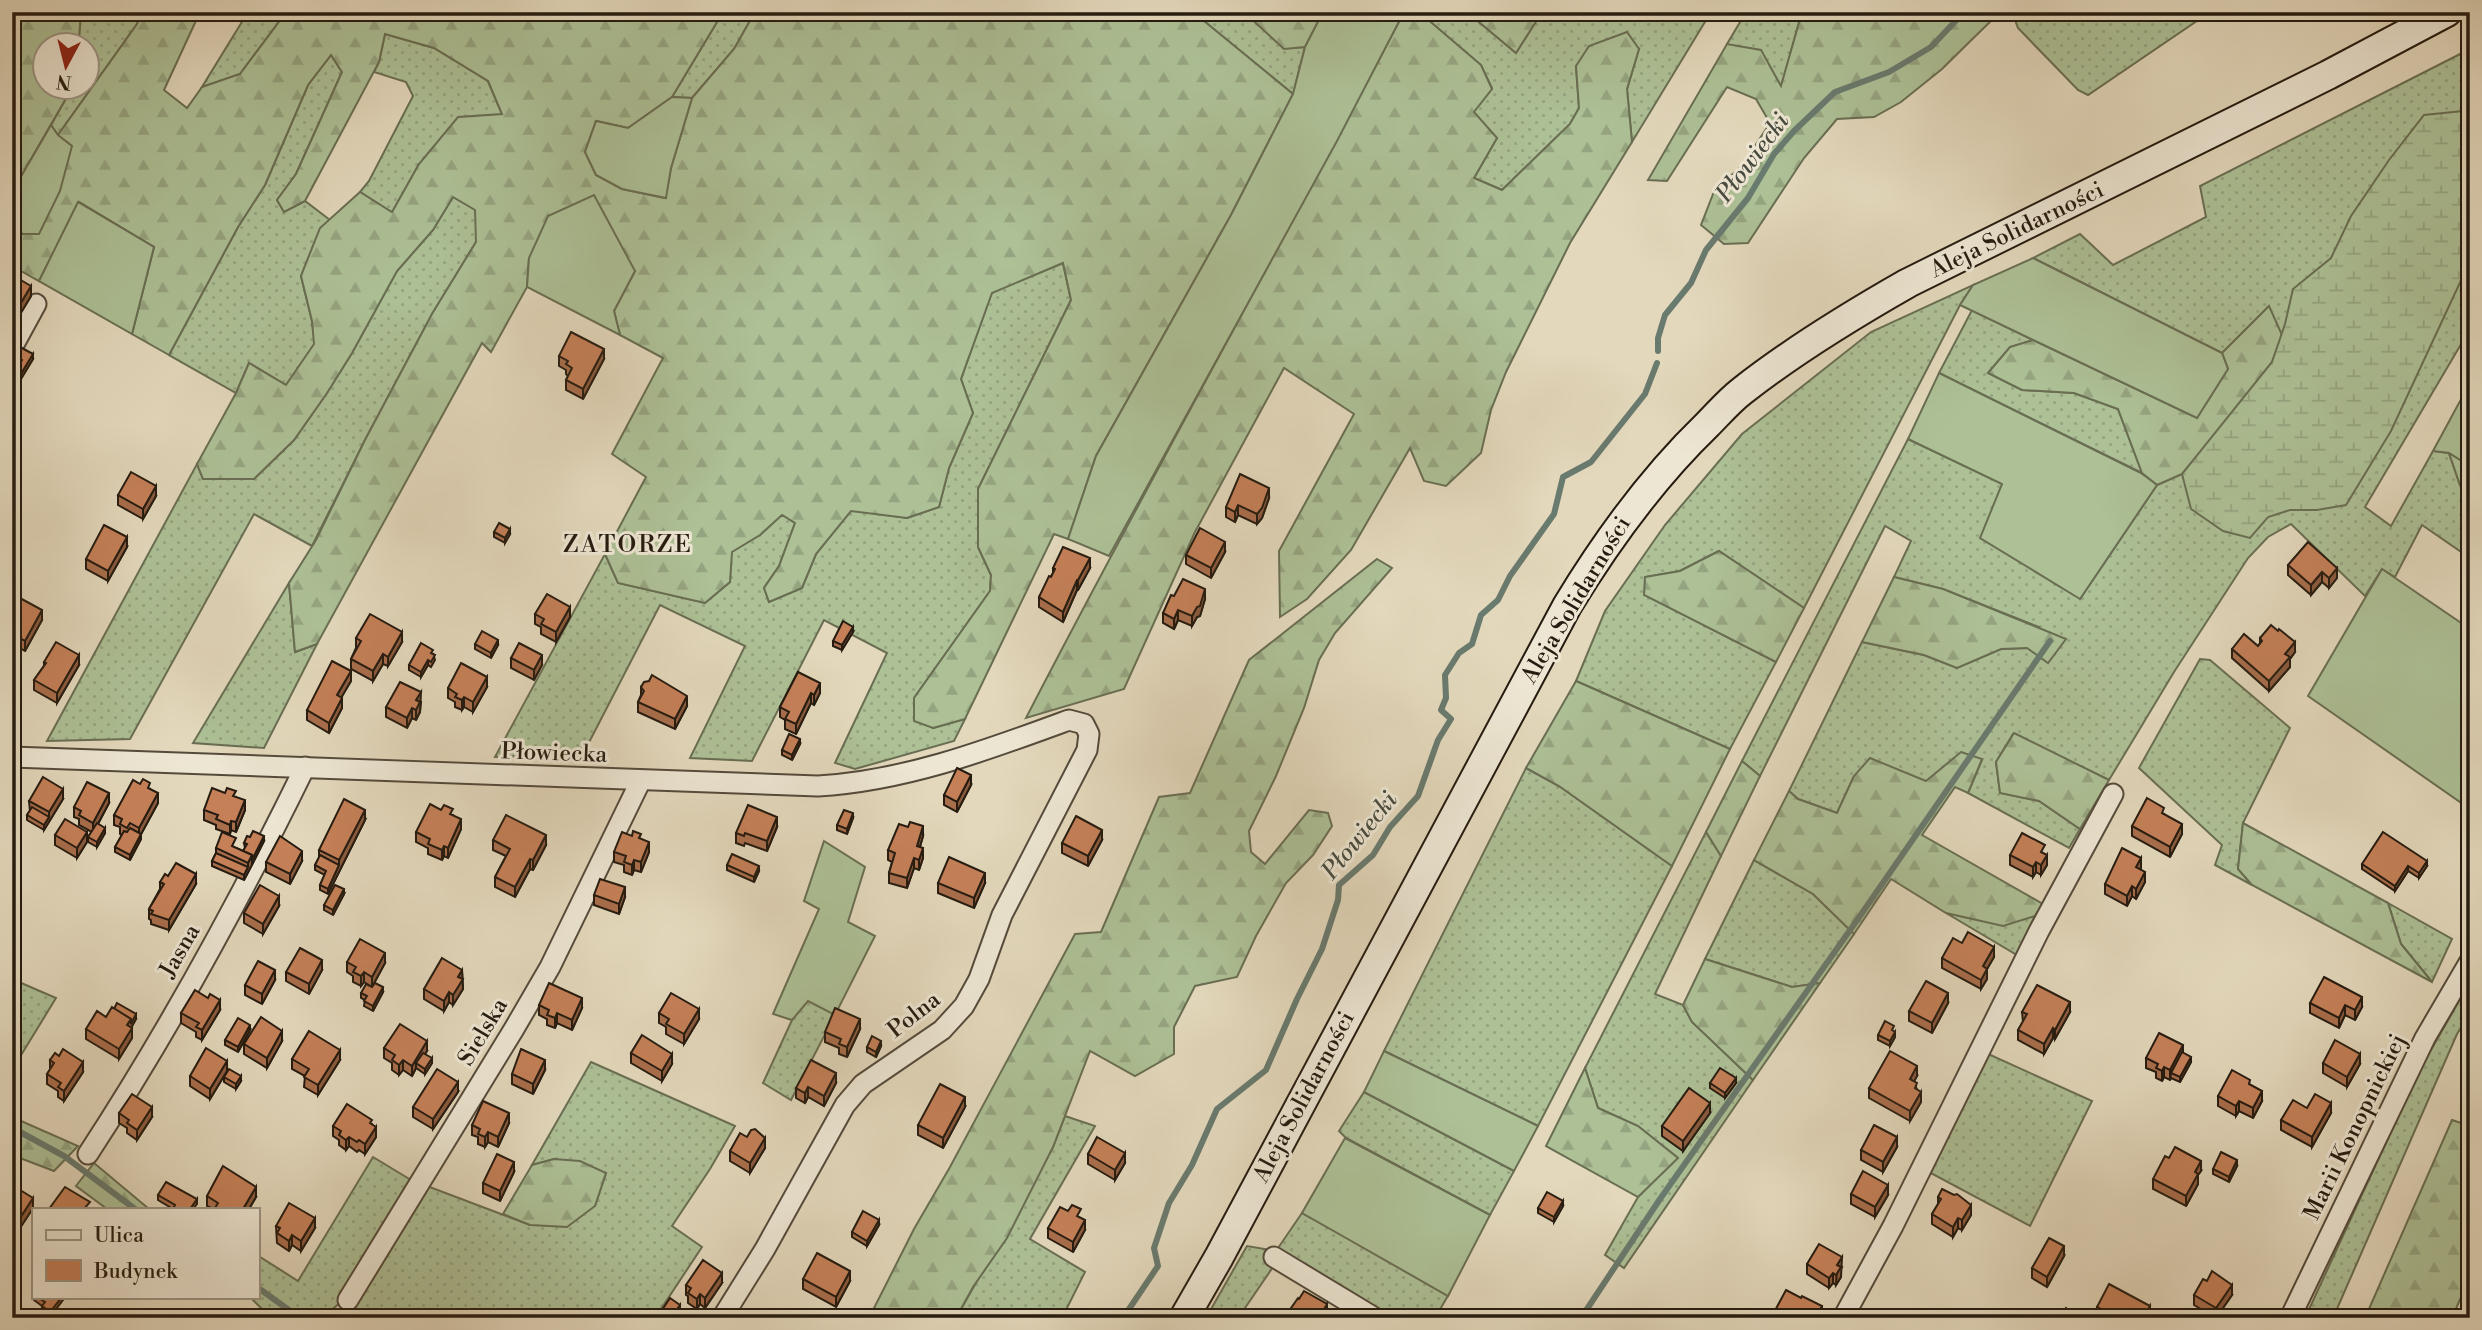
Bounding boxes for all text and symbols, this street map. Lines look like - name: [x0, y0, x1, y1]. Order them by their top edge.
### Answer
- north arrow: [32, 32, 102, 102]
- text: N: [55, 69, 73, 95]
- water label: Płowiecki: [1709, 107, 1797, 209]
- street label: Aleja Solidarności: [1925, 176, 2108, 285]
- street label: Aleja Solidarności: [1515, 512, 1637, 689]
- district label: ZATORZE: [563, 530, 693, 560]
- street label: Płowiecka: [501, 737, 608, 769]
- water label: Płowiecki: [1315, 786, 1405, 887]
- street label: Jasna: [153, 919, 207, 983]
- street label: Polna: [882, 986, 946, 1044]
- street label: Sielska: [452, 993, 514, 1071]
- street label: Aleja Solidarności: [1247, 1007, 1361, 1188]
- street label: Marii Konopnickiej: [2298, 1029, 2412, 1225]
- legend: [32, 1208, 259, 1298]
- text: Ulica: [94, 1223, 144, 1249]
- text: Budynek: [93, 1259, 178, 1285]

